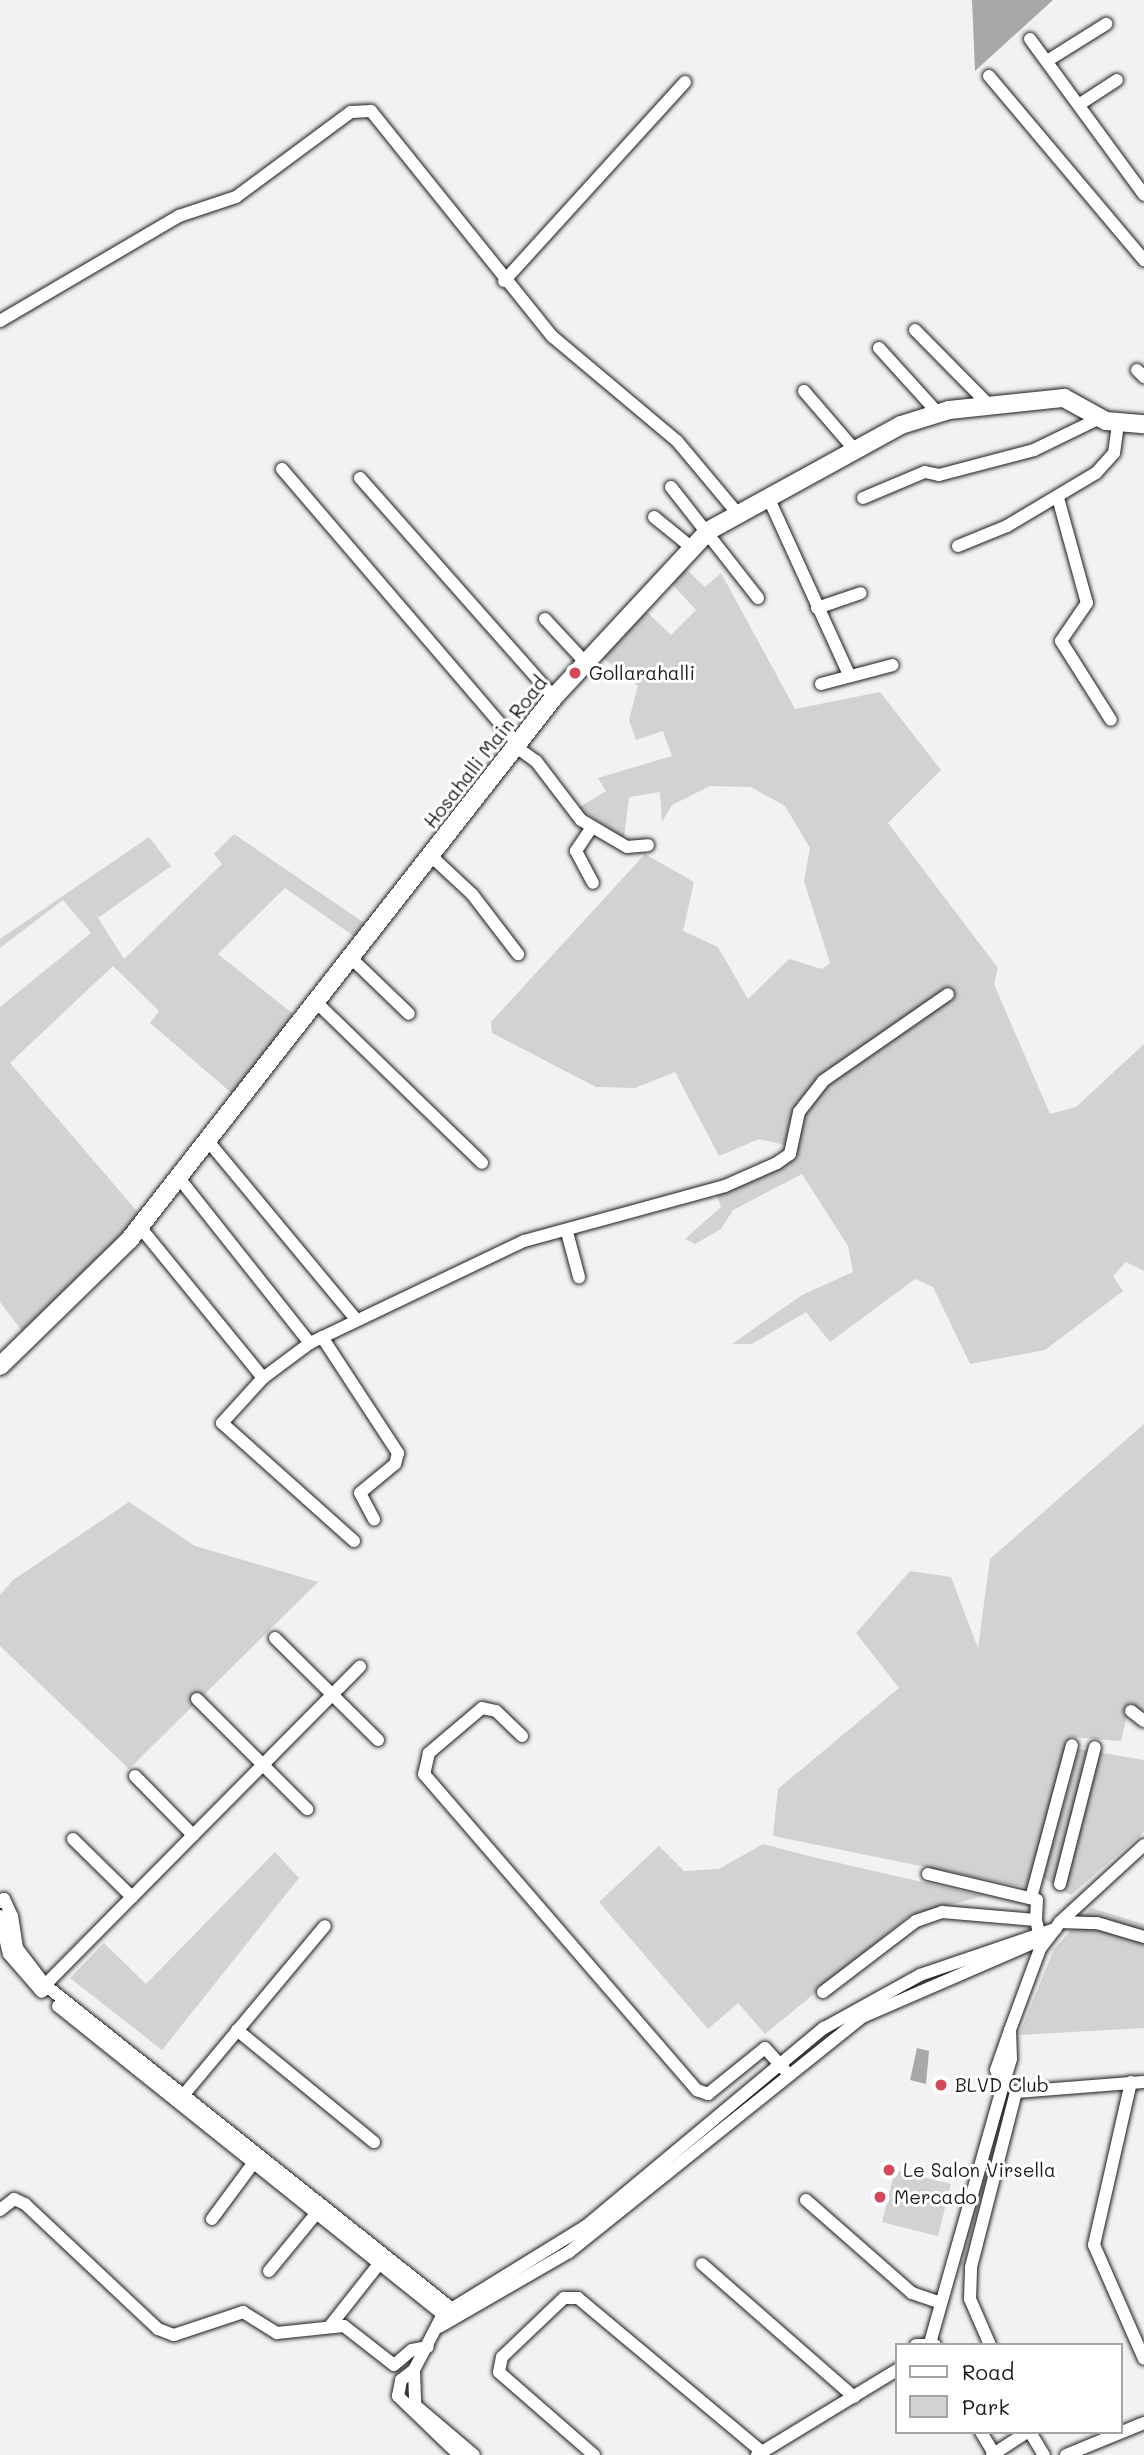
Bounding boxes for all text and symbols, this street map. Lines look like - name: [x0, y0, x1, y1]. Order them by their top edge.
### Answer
- place label: Gollarahalli: [589, 662, 695, 684]
- marker: Gollarahalli: [567, 665, 583, 681]
- street label: Hosahalli Main Road: [419, 671, 551, 833]
- place label: BLVD Club: [955, 2074, 1049, 2096]
- marker: BLVD Club: [933, 2077, 949, 2093]
- place label: Le Salon Virsella: [903, 2159, 1056, 2181]
- marker: Le Salon Virsella: [881, 2162, 897, 2178]
- place label: Mercado: [894, 2186, 977, 2208]
- marker: Mercado: [872, 2189, 888, 2205]
- legend: [895, 2343, 1123, 2434]
- text: Road: [962, 2358, 1014, 2385]
- text: Park: [962, 2393, 1010, 2420]

